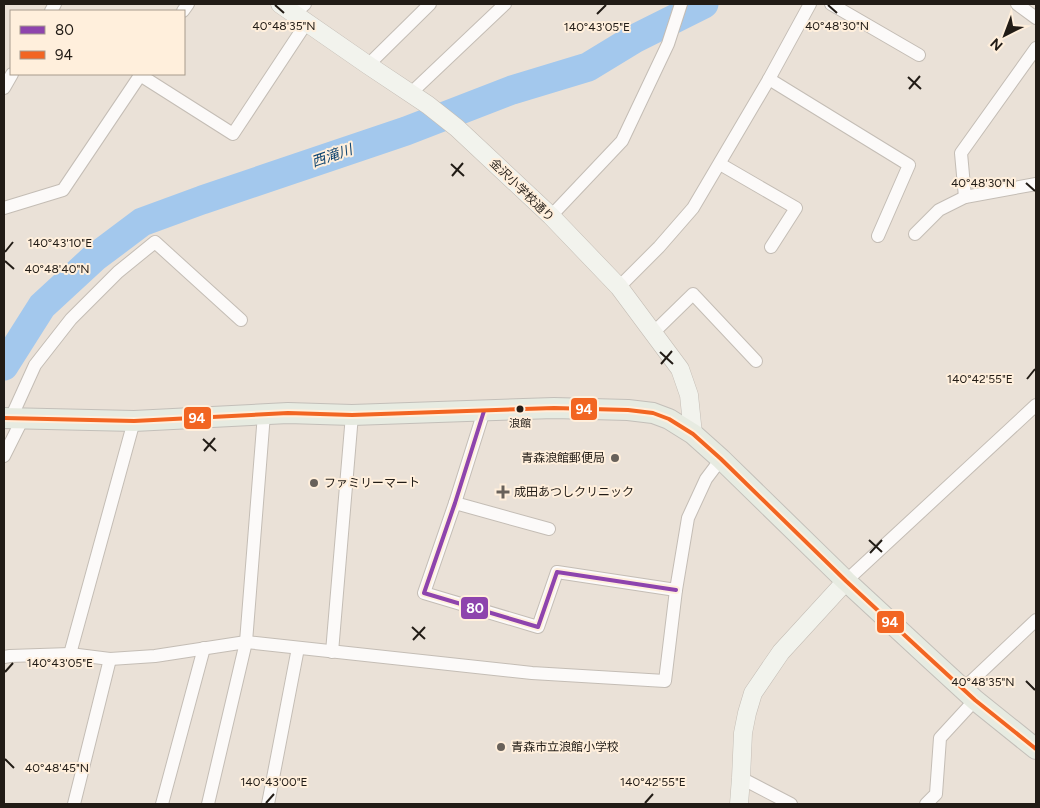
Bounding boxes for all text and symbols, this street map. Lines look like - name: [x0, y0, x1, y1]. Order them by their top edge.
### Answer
- legend: [10, 10, 185, 75]
- north arrow: [980, 10, 1030, 60]
- text: 40°48'35"N: [252, 19, 316, 33]
- text: 40°48'30"N: [805, 19, 869, 33]
- text: 140°43'05"E: [564, 20, 630, 34]
- text: 80: [55, 21, 74, 39]
- text: N: [987, 34, 1006, 54]
- text: 94: [55, 46, 73, 64]
- water label: 西滝川: [309, 140, 357, 171]
- street label: 金沢小学校通り: [487, 156, 557, 224]
- text: 40°48'30"N: [951, 176, 1015, 190]
- text: 140°43'10"E: [28, 236, 92, 250]
- text: 40°48'40"N: [24, 262, 90, 276]
- text: 140°42'55"E: [947, 372, 1013, 386]
- line badge: 94: [570, 397, 598, 421]
- text: 94: [576, 401, 593, 418]
- marker: 浪館: [515, 404, 525, 414]
- line badge: 94: [183, 406, 212, 430]
- text: 94: [189, 410, 206, 427]
- place label: 浪館: [509, 417, 531, 430]
- place label: 青森浪館郵便局: [521, 451, 605, 465]
- marker: 青森浪館郵便局: [609, 452, 621, 464]
- place label: ファミリーマート: [324, 476, 420, 490]
- marker: ファミリーマート: [308, 477, 320, 489]
- marker: 成田あつしクリニック: [496, 485, 510, 499]
- place label: 成田あつしクリニック: [514, 485, 634, 499]
- line badge: 80: [460, 596, 489, 620]
- text: 80: [466, 600, 484, 617]
- line badge: 94: [876, 610, 905, 634]
- text: 94: [882, 614, 899, 631]
- text: 140°43'05"E: [27, 656, 93, 670]
- text: 40°48'35"N: [951, 675, 1015, 689]
- place label: 青森市立浪館小学校: [511, 740, 619, 754]
- marker: 青森市立浪館小学校: [495, 741, 507, 753]
- text: 40°48'45"N: [25, 761, 89, 775]
- text: 140°43'00"E: [240, 775, 308, 789]
- text: 140°42'55"E: [620, 775, 686, 789]

